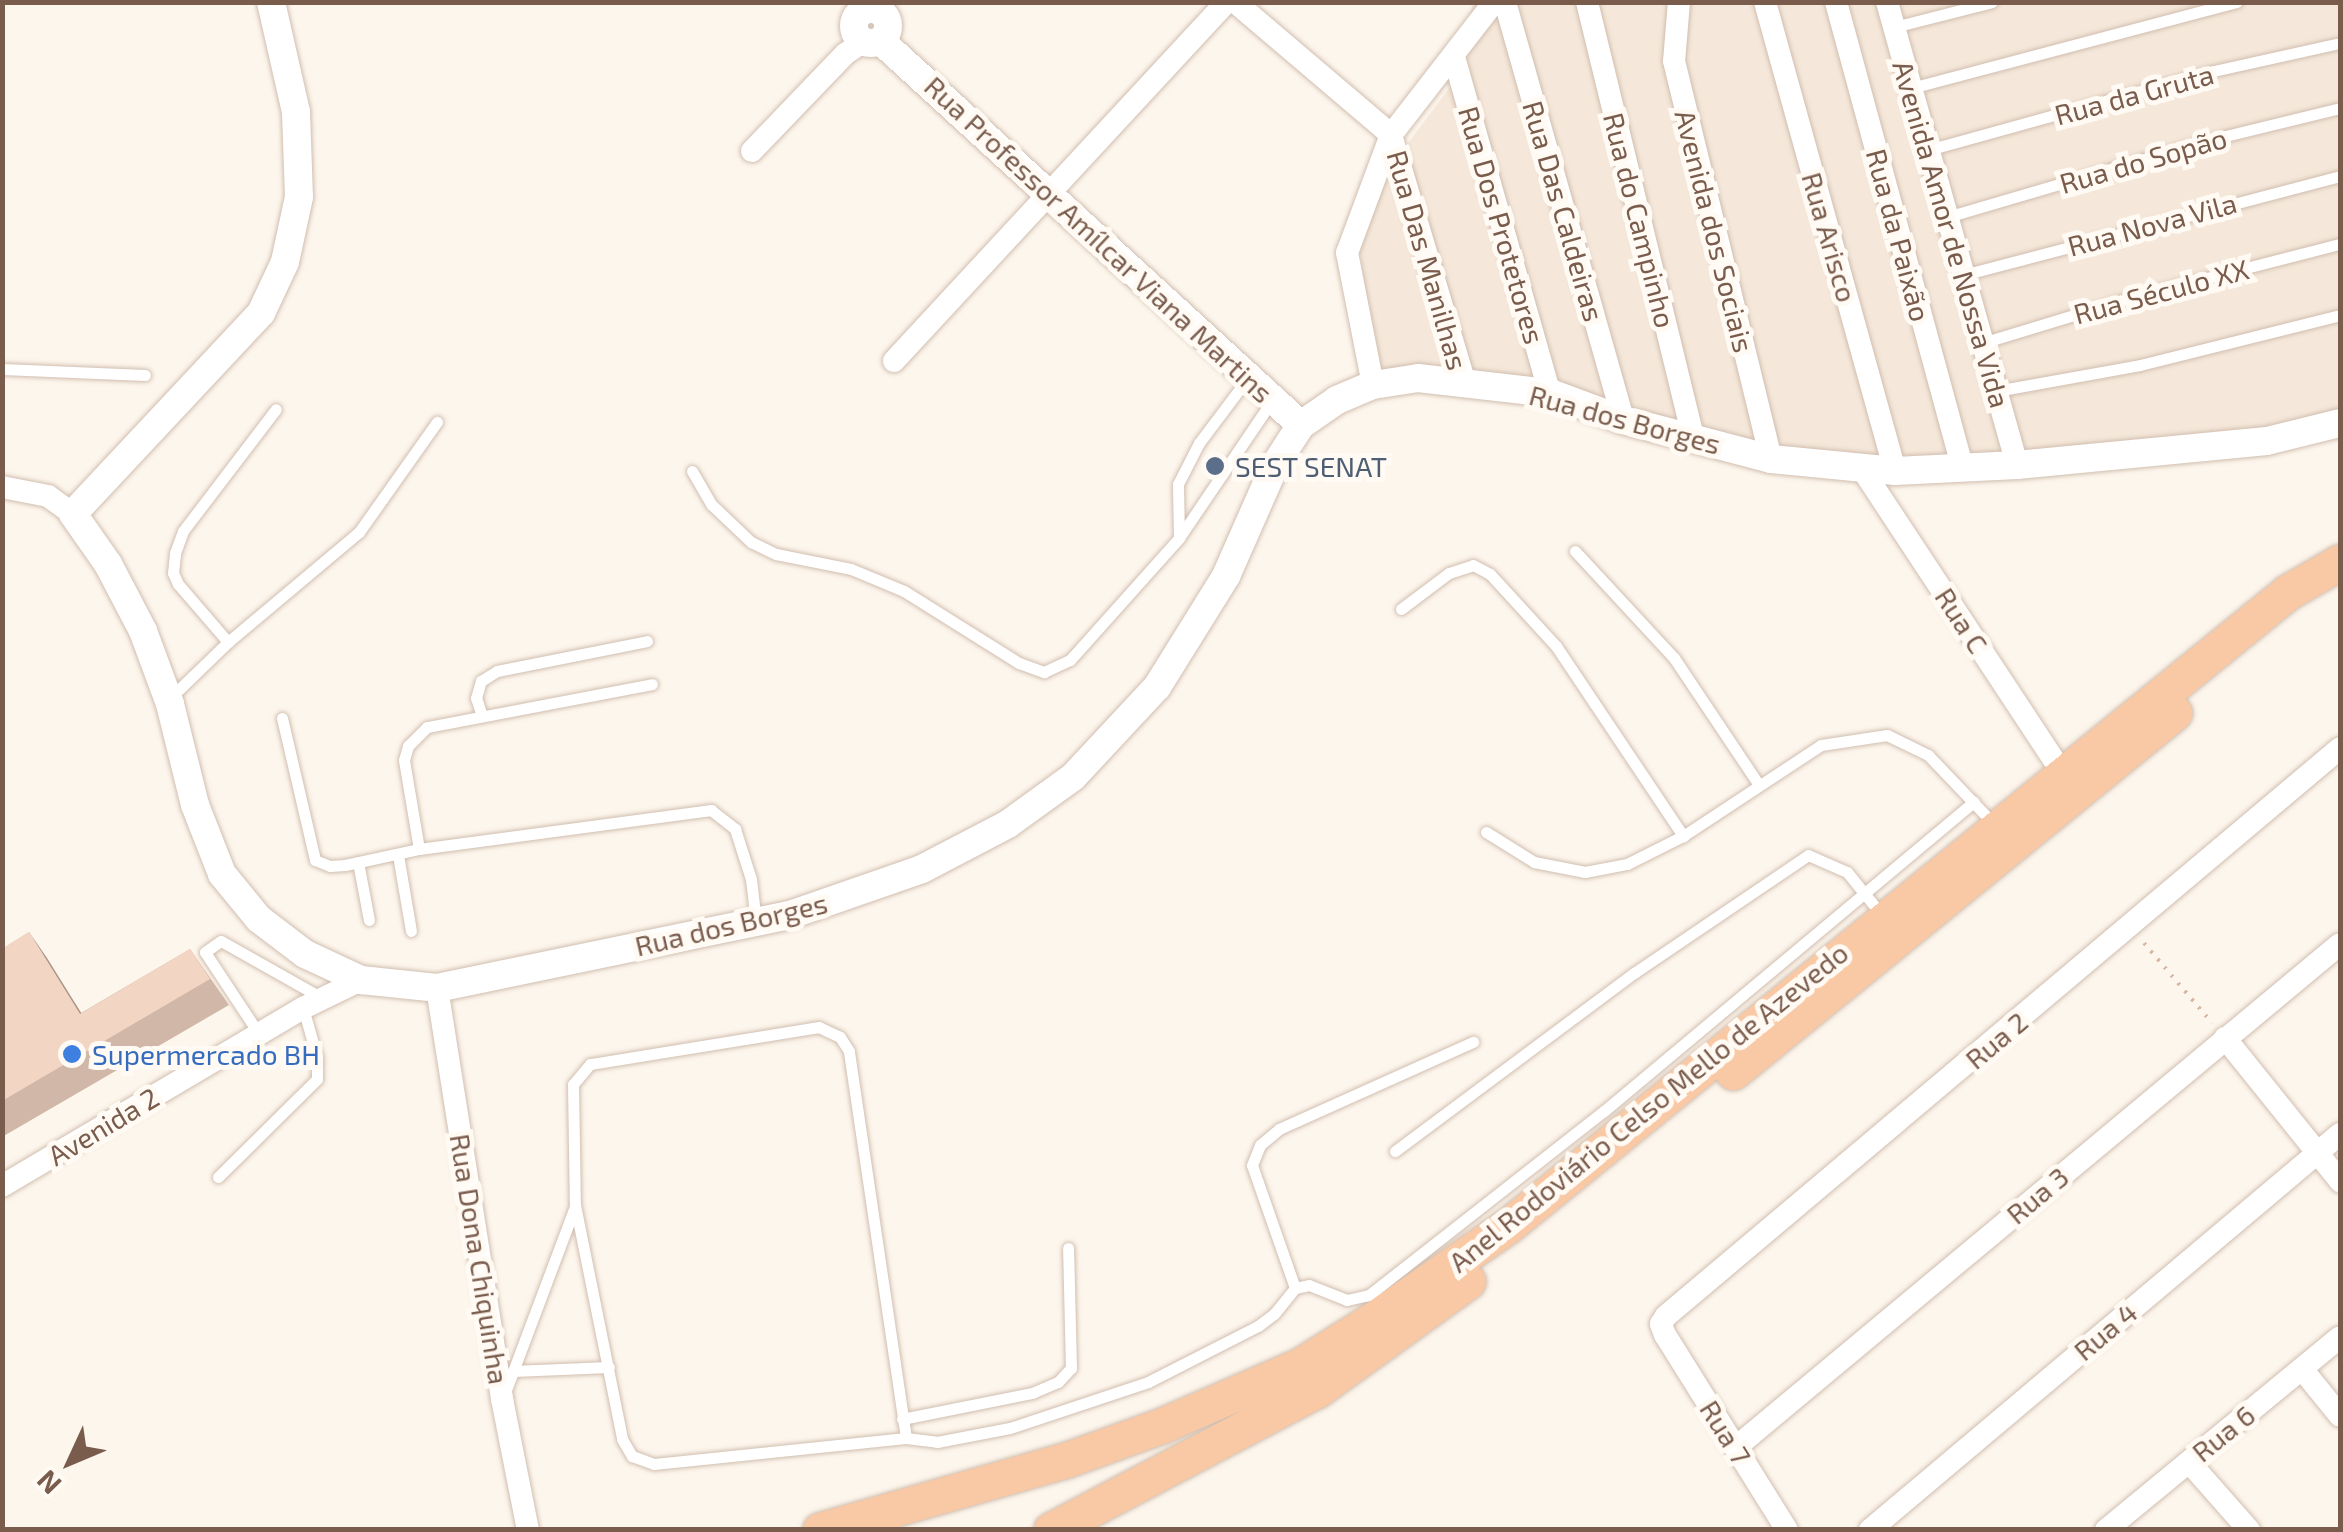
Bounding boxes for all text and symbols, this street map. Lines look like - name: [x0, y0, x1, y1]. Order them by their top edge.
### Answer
- street label: Avenida Amor de Nossa Vida: [1886, 56, 2018, 412]
- street label: Rua da Gruta: [2051, 57, 2217, 131]
- street label: Rua Professor Amílcar Viana Martins: [917, 68, 1281, 410]
- street label: Rua Das Caldeiras: [1516, 97, 1612, 325]
- street label: Rua Dos Protetores: [1452, 102, 1552, 348]
- street label: Avenida dos Sociais: [1669, 106, 1761, 356]
- street label: Rua do Campinho: [1597, 109, 1683, 331]
- street label: Rua do Sopão: [2056, 120, 2230, 200]
- street label: Rua da Paixão: [1860, 145, 1938, 325]
- street label: Rua Das Manilhas: [1381, 146, 1475, 374]
- street label: Rua Arisco: [1795, 168, 1865, 306]
- street label: Rua Nova Vila: [2063, 185, 2241, 263]
- street label: Rua Século XX: [2070, 251, 2252, 331]
- street label: Rua dos Borges: [1526, 377, 1724, 461]
- place label: SEST SENAT: [1235, 449, 1388, 483]
- marker: SEST SENAT: [1204, 455, 1226, 477]
- street label: Rua C: [1929, 581, 1995, 659]
- street label: Rua dos Borges: [632, 886, 830, 962]
- street label: Anel Rodoviário Celso Mello de Azevedo: [1441, 935, 1855, 1279]
- street label: Rua 2: [1958, 1004, 2034, 1076]
- place label: Supermercado BH: [92, 1037, 320, 1071]
- marker: Supermercado BH: [61, 1043, 83, 1065]
- street label: Avenida 2: [42, 1080, 164, 1172]
- street label: Rua Dona Chiquinha: [444, 1131, 516, 1387]
- street label: Rua 3: [1999, 1159, 2075, 1231]
- street label: Rua 4: [2067, 1295, 2143, 1367]
- street label: Rua 7: [1693, 1394, 1759, 1470]
- street label: Rua 6: [2185, 1398, 2261, 1468]
- north arrow: [20, 1412, 120, 1512]
- text: N: [29, 1464, 68, 1502]

